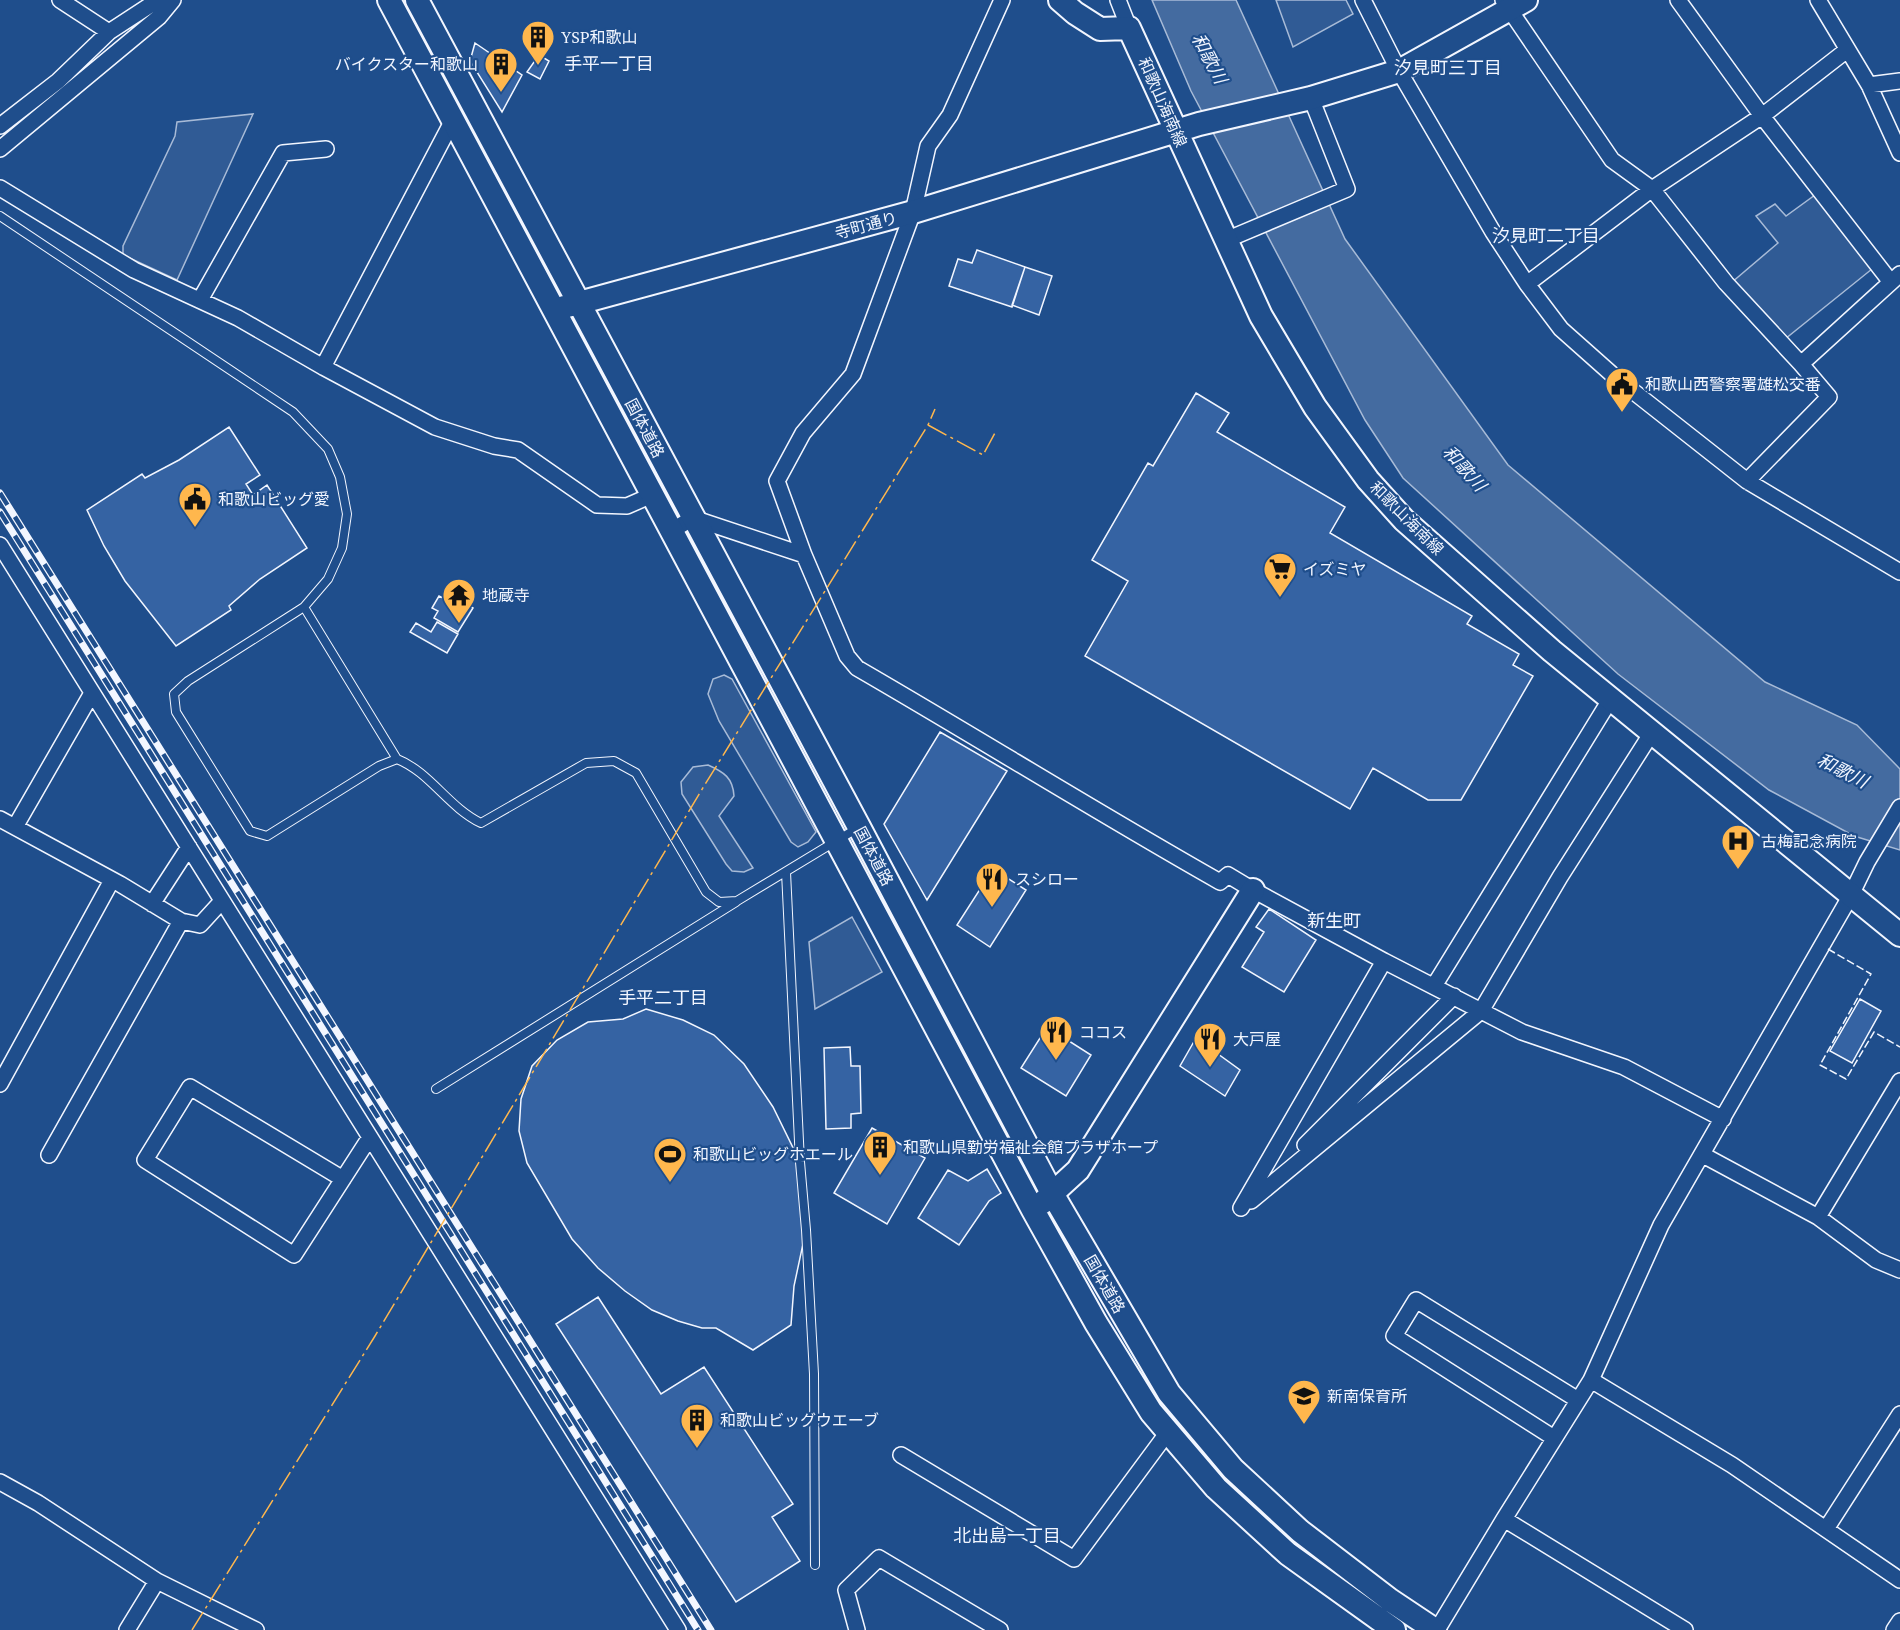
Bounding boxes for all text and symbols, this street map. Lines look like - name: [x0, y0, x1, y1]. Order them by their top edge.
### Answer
- building icon: YSP和歌山: [520, 19, 556, 66]
- place label: YSP和歌山: [561, 26, 637, 48]
- water label: 和歌川: [1187, 29, 1234, 89]
- building icon: バイクスター和歌山: [483, 46, 519, 93]
- district label: 手平一丁目: [564, 51, 654, 75]
- place label: バイクスター和歌山: [335, 53, 478, 75]
- street label: 和歌山海南線: [1133, 54, 1193, 150]
- district label: 汐見町三丁目: [1394, 55, 1502, 79]
- street label: 寺町通り: [832, 206, 900, 244]
- district label: 汐見町二丁目: [1492, 223, 1600, 247]
- public building icon: 和歌山西警察署雄松交番: [1604, 366, 1640, 413]
- place label: 和歌山西警察署雄松交番: [1645, 373, 1821, 395]
- street label: 国体道路: [620, 395, 670, 461]
- water label: 和歌川: [1438, 440, 1493, 498]
- street label: 和歌山海南線: [1365, 476, 1449, 560]
- public building icon: 和歌山ビッグ愛: [177, 481, 213, 528]
- place label: 和歌山ビッグ愛: [218, 488, 330, 510]
- supermarket icon: イズミヤ: [1262, 551, 1298, 598]
- place label: イズミヤ: [1303, 558, 1367, 580]
- temple icon: 地蔵寺: [441, 577, 477, 624]
- place label: 地蔵寺: [482, 584, 530, 606]
- water label: 和歌川: [1813, 747, 1874, 794]
- street label: 国体道路: [849, 823, 899, 889]
- hospital icon: 古梅記念病院: [1720, 823, 1756, 870]
- place label: 古梅記念病院: [1761, 830, 1857, 852]
- restaurant icon: スシロー: [974, 861, 1010, 908]
- place label: スシロー: [1015, 868, 1079, 890]
- district label: 新生町: [1307, 908, 1361, 932]
- district label: 手平二丁目: [618, 985, 708, 1009]
- restaurant icon: ココス: [1038, 1014, 1074, 1061]
- place label: ココス: [1079, 1021, 1127, 1043]
- restaurant icon: 大戸屋: [1192, 1021, 1228, 1068]
- place label: 大戸屋: [1233, 1028, 1281, 1050]
- building icon: 和歌山県勤労福祉会館プラザホープ: [862, 1129, 898, 1176]
- sports icon: 和歌山ビッグホエール: [652, 1136, 688, 1183]
- place label: 和歌山県勤労福祉会館プラザホープ: [903, 1136, 1158, 1158]
- place label: 和歌山ビッグホエール: [693, 1143, 853, 1165]
- street label: 国体道路: [1079, 1251, 1131, 1317]
- school or university icon: 新南保育所: [1286, 1378, 1322, 1425]
- place label: 新南保育所: [1327, 1385, 1407, 1407]
- building icon: 和歌山ビッグウエーブ: [679, 1402, 715, 1449]
- place label: 和歌山ビッグウエーブ: [720, 1409, 879, 1431]
- district label: 北出島一丁目: [953, 1523, 1061, 1547]

